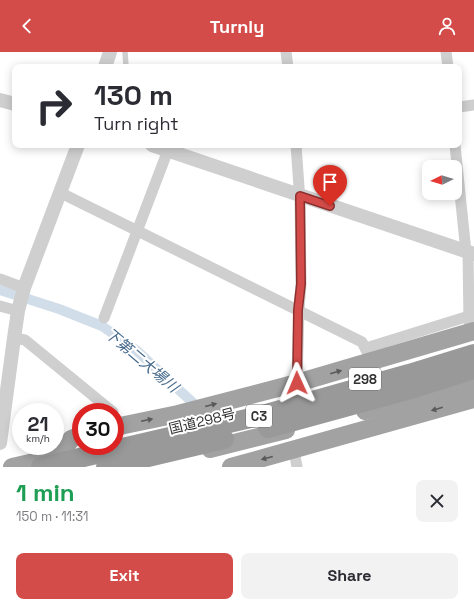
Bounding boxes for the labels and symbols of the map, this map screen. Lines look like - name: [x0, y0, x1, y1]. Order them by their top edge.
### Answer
- north arrow: [422, 160, 462, 200]
- pin: [313, 165, 347, 206]
- water label: 下第二大場川: [101, 324, 184, 397]
- position arrow: [276, 362, 318, 404]
- road number: 298: [349, 368, 381, 390]
- one-way arrow: [331, 369, 343, 375]
- one-way arrow: [206, 402, 218, 408]
- speed limit sign: 30: [72, 403, 124, 455]
- street label: 国道298号: [167, 404, 237, 438]
- road number: C3: [246, 405, 272, 427]
- one-way arrow: [430, 406, 442, 412]
- one-way arrow: [141, 417, 153, 423]
- one-way arrow: [261, 455, 273, 461]

